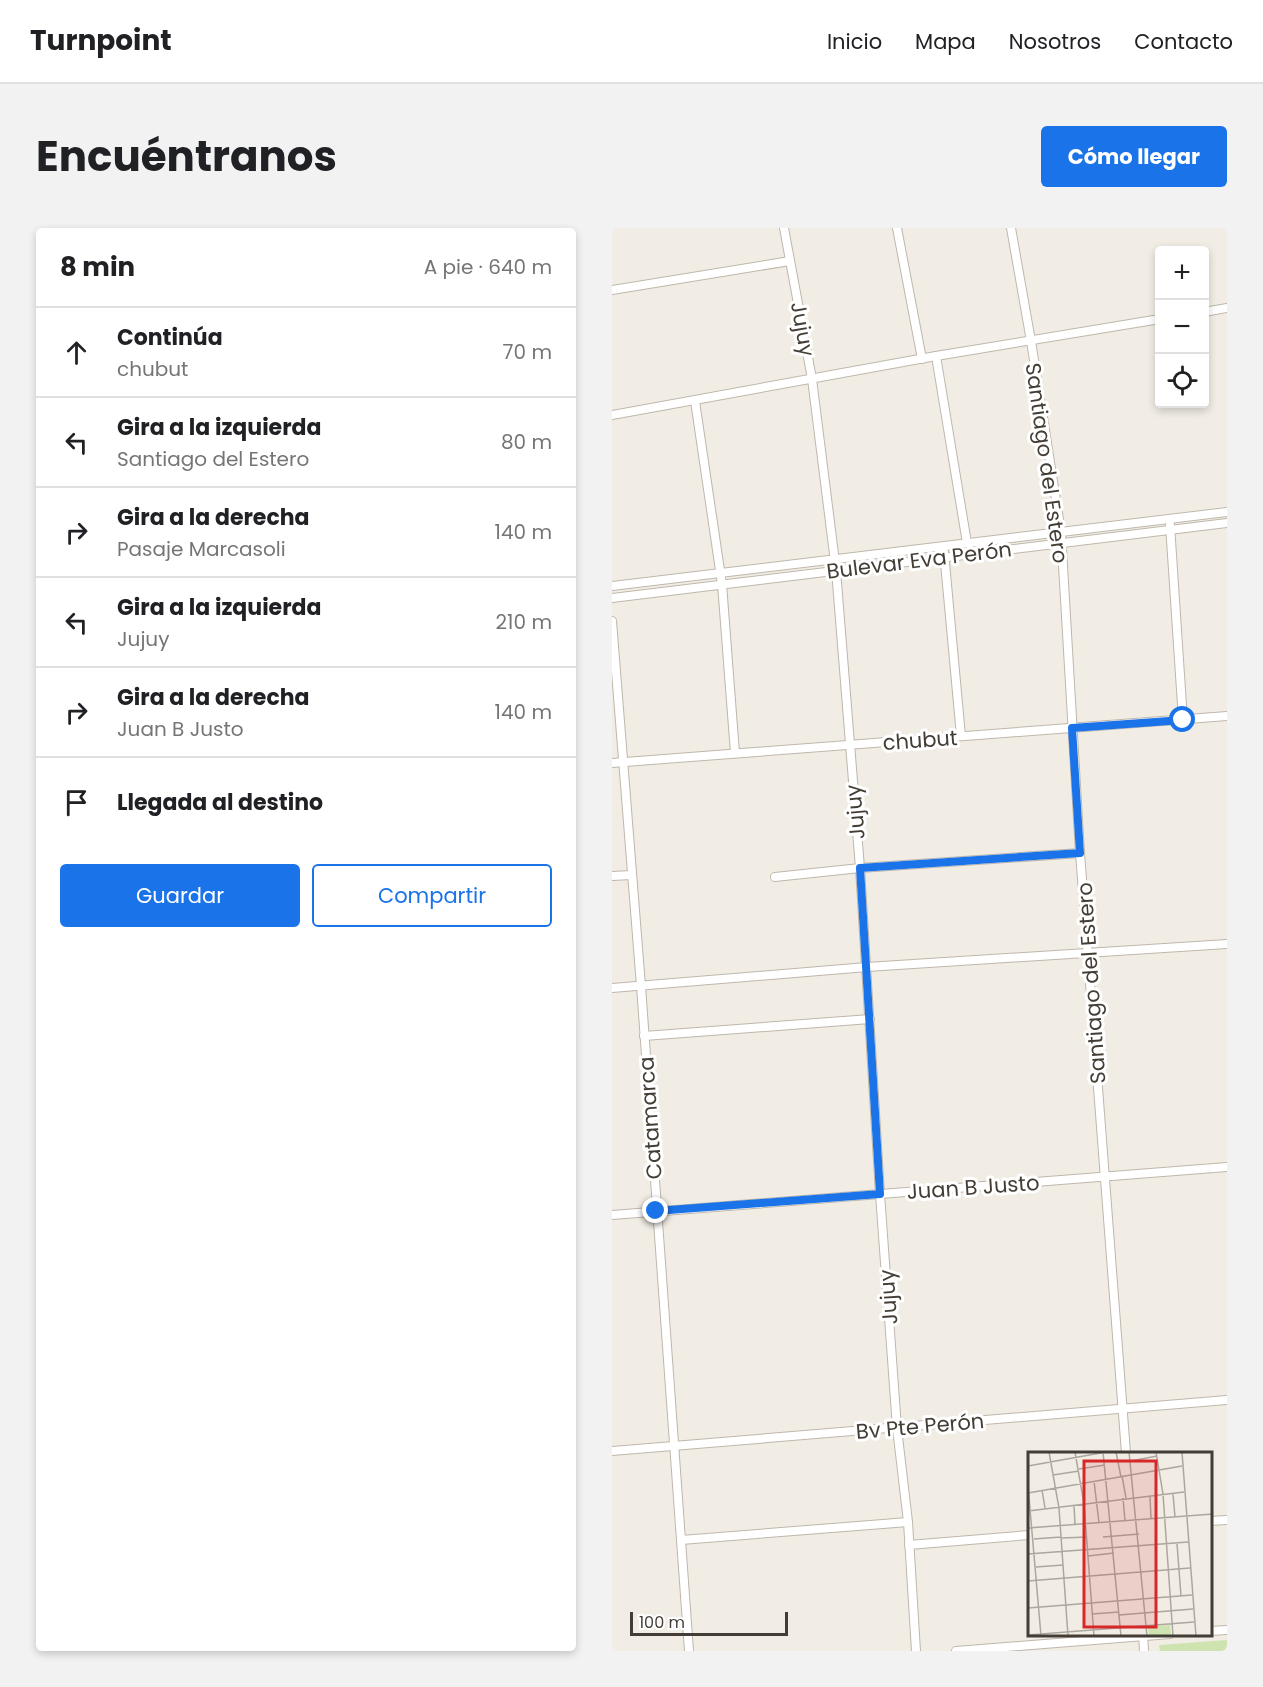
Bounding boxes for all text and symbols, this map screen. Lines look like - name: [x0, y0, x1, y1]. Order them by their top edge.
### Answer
- text: Turnpoint: [30, 21, 172, 60]
- text: Inicio: [827, 27, 882, 56]
- text: Mapa: [915, 27, 976, 56]
- text: Nosotros: [1009, 27, 1101, 56]
- text: Contacto: [1134, 27, 1233, 56]
- button: Cómo llegar: [1041, 126, 1227, 187]
- text: Encuéntranos: [36, 127, 337, 186]
- map controls: [1155, 246, 1209, 408]
- button: +: [1155, 246, 1209, 300]
- text: 8 min: [60, 249, 135, 285]
- text: A pie · 640 m: [424, 253, 552, 281]
- street label: Jujuy: [784, 299, 822, 359]
- button: −: [1155, 300, 1209, 354]
- text: Continúa: [117, 322, 223, 353]
- icon: ahead: [60, 336, 93, 369]
- text: 70 m: [503, 338, 552, 366]
- button: locate: [1155, 354, 1209, 408]
- text: chubut: [117, 355, 188, 383]
- street label: Santiago del Estero: [1019, 361, 1075, 565]
- text: Gira a la izquierda: [117, 412, 321, 443]
- icon: left: [60, 426, 93, 459]
- text: 80 m: [501, 428, 552, 456]
- text: Santiago del Estero: [117, 445, 309, 473]
- text: Gira a la derecha: [117, 502, 310, 533]
- icon: right: [60, 516, 93, 549]
- text: 140 m: [495, 518, 552, 546]
- street label: Bulevar Eva Perón: [825, 534, 1013, 586]
- text: Pasaje Marcasoli: [117, 535, 286, 563]
- text: Gira a la izquierda: [117, 592, 321, 623]
- icon: left: [60, 606, 93, 639]
- text: 210 m: [496, 608, 552, 636]
- text: Jujuy: [117, 625, 169, 653]
- text: Gira a la derecha: [117, 682, 310, 713]
- icon: right: [60, 696, 93, 729]
- text: 140 m: [495, 698, 552, 726]
- route start: [1169, 706, 1195, 732]
- text: Juan B Justo: [117, 715, 244, 743]
- street label: chubut: [882, 723, 958, 757]
- street label: Jujuy: [838, 783, 872, 841]
- icon: arrive: [60, 786, 93, 819]
- text: Llegada al destino: [117, 787, 323, 818]
- button: Guardar: [60, 864, 300, 927]
- button: Compartir: [312, 864, 552, 927]
- street label: Santiago del Estero: [1069, 881, 1113, 1085]
- street label: Catamarca: [631, 1056, 669, 1180]
- street label: Juan B Justo: [906, 1168, 1040, 1206]
- route end: [642, 1197, 668, 1223]
- street label: Jujuy: [872, 1268, 904, 1325]
- street label: Bv Pte Perón: [855, 1406, 985, 1446]
- inset map: [1028, 1452, 1212, 1636]
- scale bar: [630, 1609, 788, 1636]
- text: 100 m: [639, 1611, 685, 1634]

